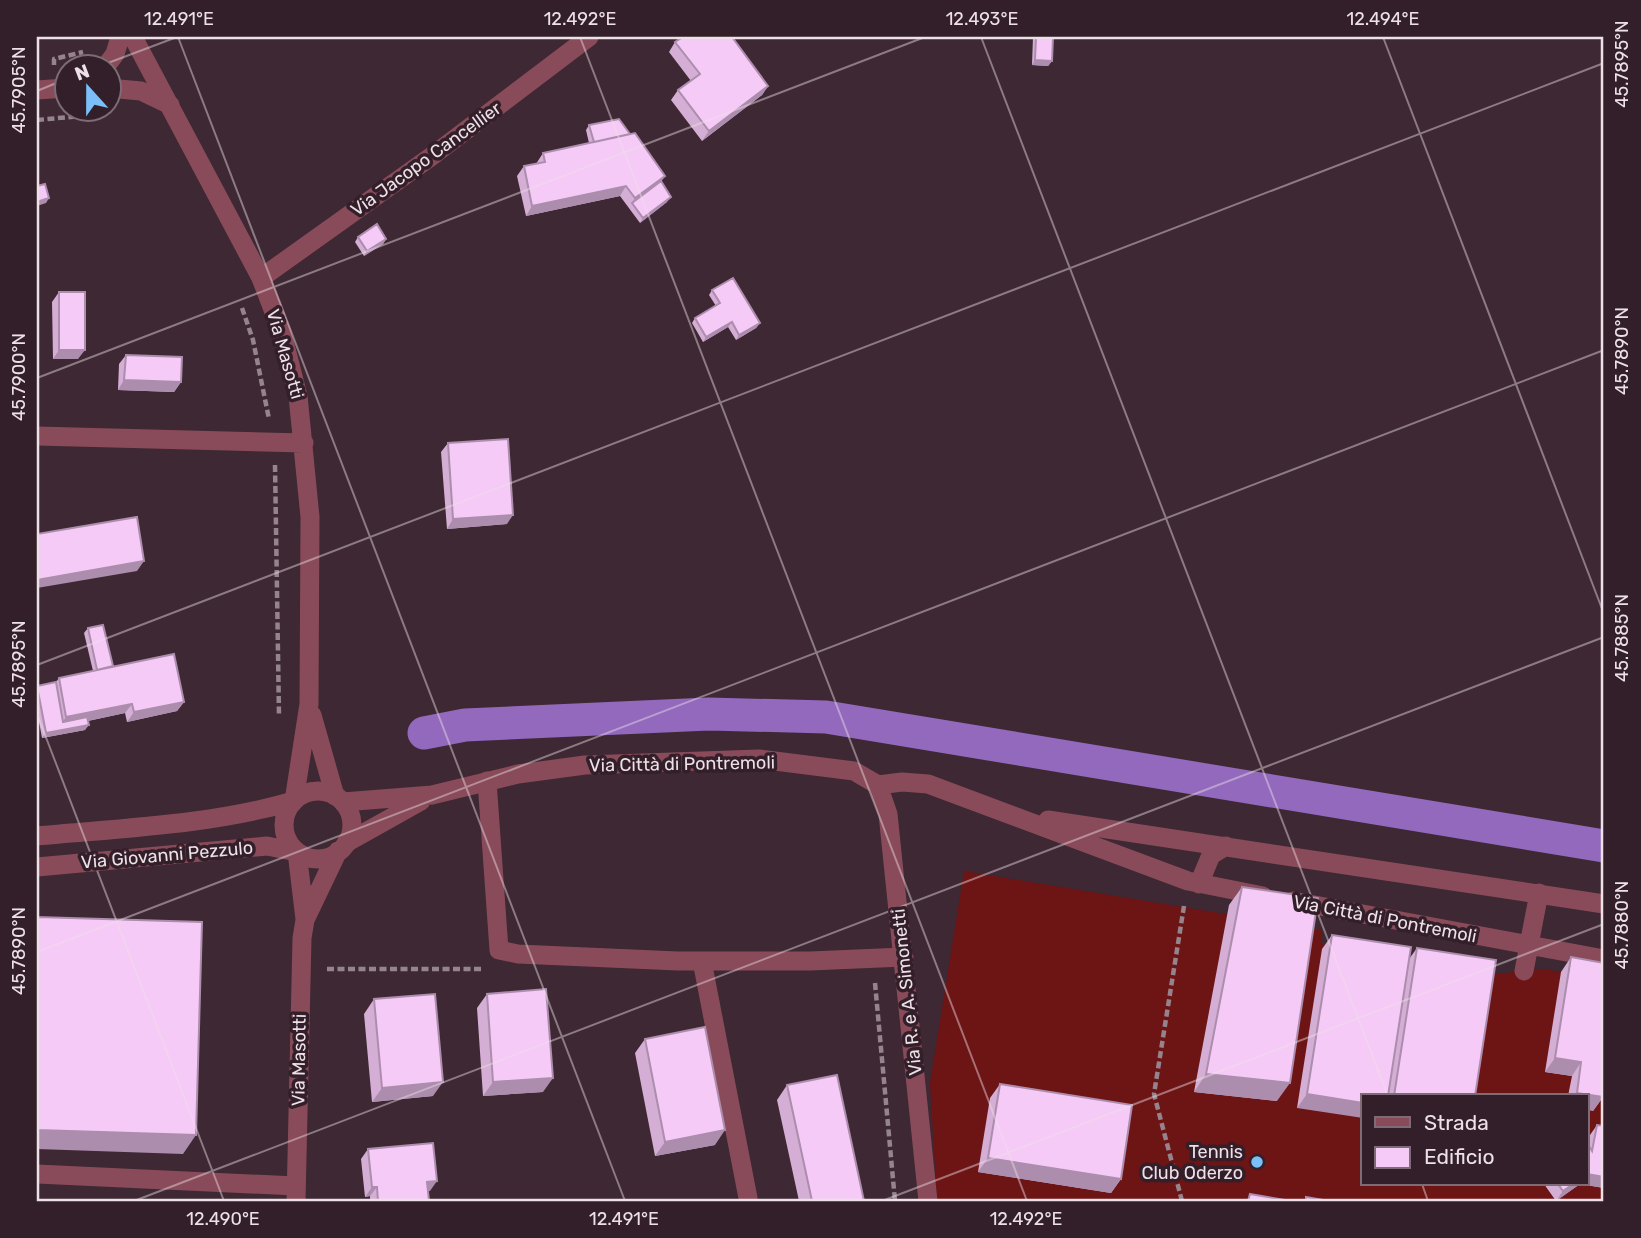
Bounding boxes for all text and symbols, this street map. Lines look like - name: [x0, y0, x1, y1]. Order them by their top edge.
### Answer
- text: 12.491°E: [144, 8, 214, 30]
- text: 12.492°E: [544, 8, 616, 30]
- text: 12.493°E: [946, 8, 1018, 30]
- text: 12.494°E: [1346, 8, 1420, 30]
- text: 45.7895°N: [1611, 20, 1633, 108]
- text: 45.7905°N: [8, 46, 30, 134]
- north arrow: [52, 52, 122, 122]
- text: N: [72, 59, 93, 86]
- street label: Via Jacopo Cancellier: [347, 97, 506, 221]
- street label: Via Masotti: [262, 306, 308, 402]
- text: 45.7890°N: [1611, 307, 1633, 395]
- text: 45.7900°N: [8, 333, 30, 421]
- text: 45.7885°N: [1611, 594, 1633, 682]
- text: 45.7895°N: [8, 620, 30, 708]
- street label: Via Città di Pontremoli: [589, 751, 775, 777]
- street label: Via Giovanni Pezzulo: [80, 837, 254, 873]
- text: 45.7880°N: [1611, 881, 1633, 969]
- street label: Via Città di Pontremoli: [1292, 890, 1478, 948]
- text: 45.7890°N: [8, 907, 30, 995]
- street label: Via R. e A. Simonetti: [887, 908, 927, 1076]
- street label: Via Masotti: [287, 1014, 311, 1106]
- legend: [1361, 1094, 1588, 1186]
- text: Strada: [1424, 1110, 1489, 1135]
- place label: Tennis Club Oderzo: [1141, 1141, 1243, 1184]
- text: Edificio: [1424, 1144, 1494, 1169]
- marker: Tennis Club Oderzo: [1249, 1154, 1265, 1170]
- text: 12.490°E: [186, 1208, 260, 1230]
- text: 12.491°E: [589, 1208, 659, 1230]
- text: 12.492°E: [990, 1208, 1062, 1230]

